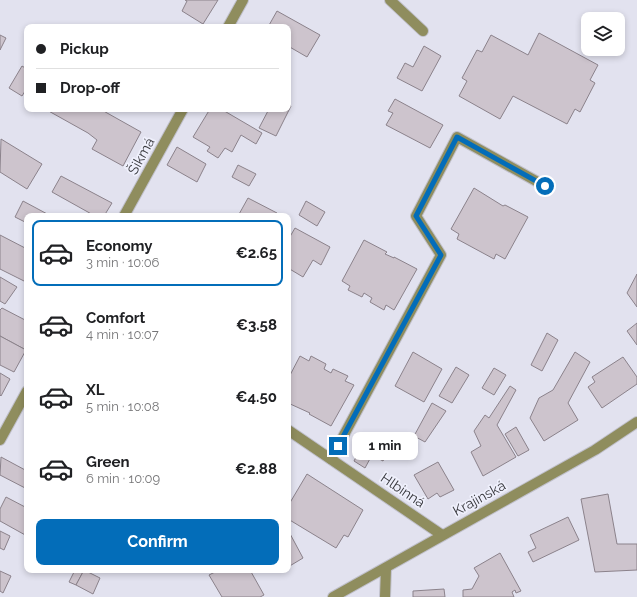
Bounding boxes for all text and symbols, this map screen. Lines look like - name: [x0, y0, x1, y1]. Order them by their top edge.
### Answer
- map controls: [581, 12, 625, 56]
- button: layers: [581, 12, 625, 56]
- text: Pickup: [60, 40, 109, 58]
- text: Drop-off: [60, 79, 120, 97]
- street label: Šikmá: [123, 134, 158, 177]
- route start: [536, 177, 554, 195]
- icon: car: [38, 235, 74, 271]
- text: Economy: [86, 237, 153, 255]
- text: €2.65: [236, 244, 277, 262]
- text: 3 min · 10:06: [86, 255, 159, 270]
- icon: car: [38, 307, 74, 343]
- text: Comfort: [86, 309, 145, 327]
- text: €3.58: [236, 316, 277, 334]
- text: 4 min · 10:07: [86, 327, 159, 342]
- icon: car: [38, 379, 74, 415]
- text: XL: [86, 381, 104, 399]
- text: €4.50: [236, 388, 277, 406]
- text: 5 min · 10:08: [86, 399, 159, 414]
- callout: 1 min: [352, 432, 418, 460]
- route end: [329, 437, 347, 455]
- text: 1 min: [369, 438, 401, 453]
- icon: car: [38, 451, 74, 487]
- text: Green: [86, 453, 130, 471]
- text: €2.88: [235, 460, 277, 478]
- street label: Hlbinná: [378, 469, 428, 511]
- text: 6 min · 10:09: [86, 471, 160, 486]
- street label: Krajinská: [450, 477, 508, 519]
- button: Confirm: [36, 519, 279, 565]

